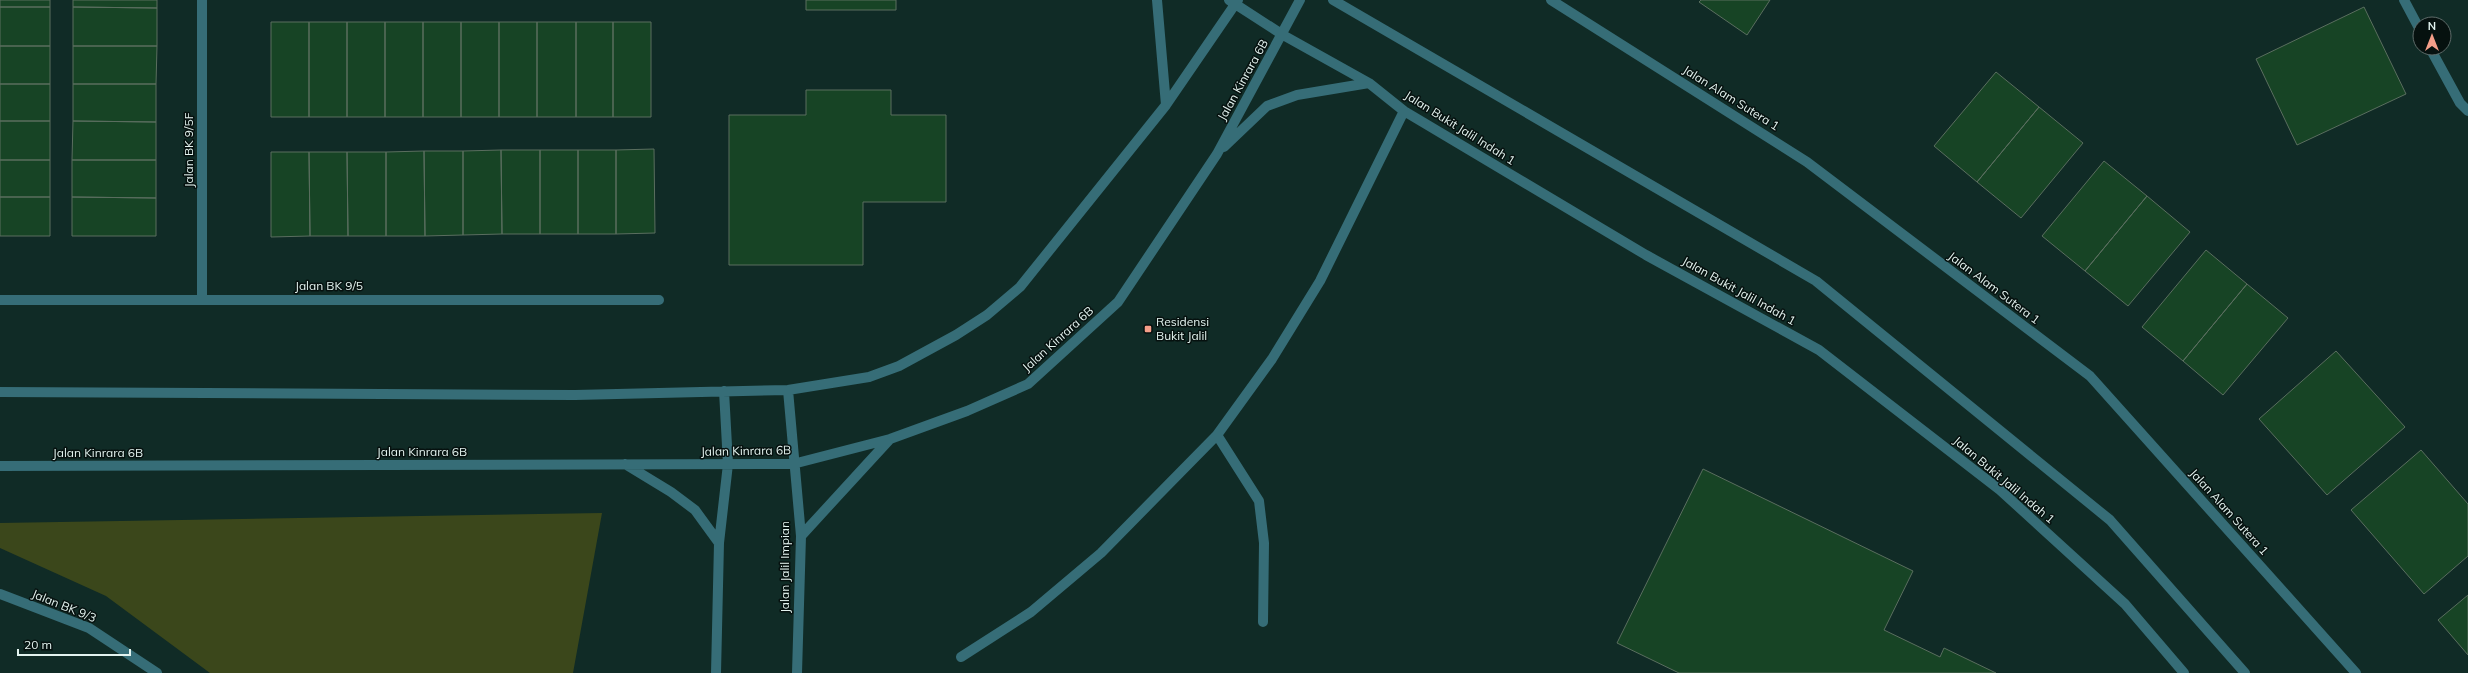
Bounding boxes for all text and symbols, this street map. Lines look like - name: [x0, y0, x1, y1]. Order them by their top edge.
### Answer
- north arrow: [2412, 16, 2452, 56]
- text: N: [2428, 19, 2436, 33]
- street label: Jalan Kinrara 6B: [1214, 37, 1271, 123]
- street label: Jalan Alam Sutera 1: [1680, 62, 1782, 133]
- street label: Jalan Bukit Jalil Indah 1: [1402, 87, 1518, 168]
- street label: Jalan BK 9/5F: [181, 112, 196, 187]
- street label: Jalan Alam Sutera 1: [1946, 248, 2043, 327]
- street label: Jalan Bukit Jalil Indah 1: [1680, 253, 1799, 328]
- street label: Jalan BK 9/5: [295, 278, 363, 293]
- street label: Jalan Kinrara 6B: [1019, 303, 1096, 374]
- place label: Residensi Bukit Jalil: [1156, 314, 1209, 343]
- marker: Residensi Bukit Jalil: [1143, 324, 1153, 334]
- street label: Jalan Bukit Jalil Indah 1: [1951, 433, 2058, 526]
- street label: Jalan Kinrara 6B: [701, 442, 791, 459]
- street label: Jalan Kinrara 6B: [377, 444, 467, 459]
- street label: Jalan Kinrara 6B: [53, 445, 143, 460]
- street label: Jalan Alam Sutera 1: [2187, 465, 2272, 558]
- street label: Jalan Jalil Impian: [777, 521, 792, 613]
- street label: Jalan BK 9/3: [30, 586, 99, 625]
- scale bar: [18, 631, 130, 657]
- text: 20 m: [24, 637, 52, 652]

